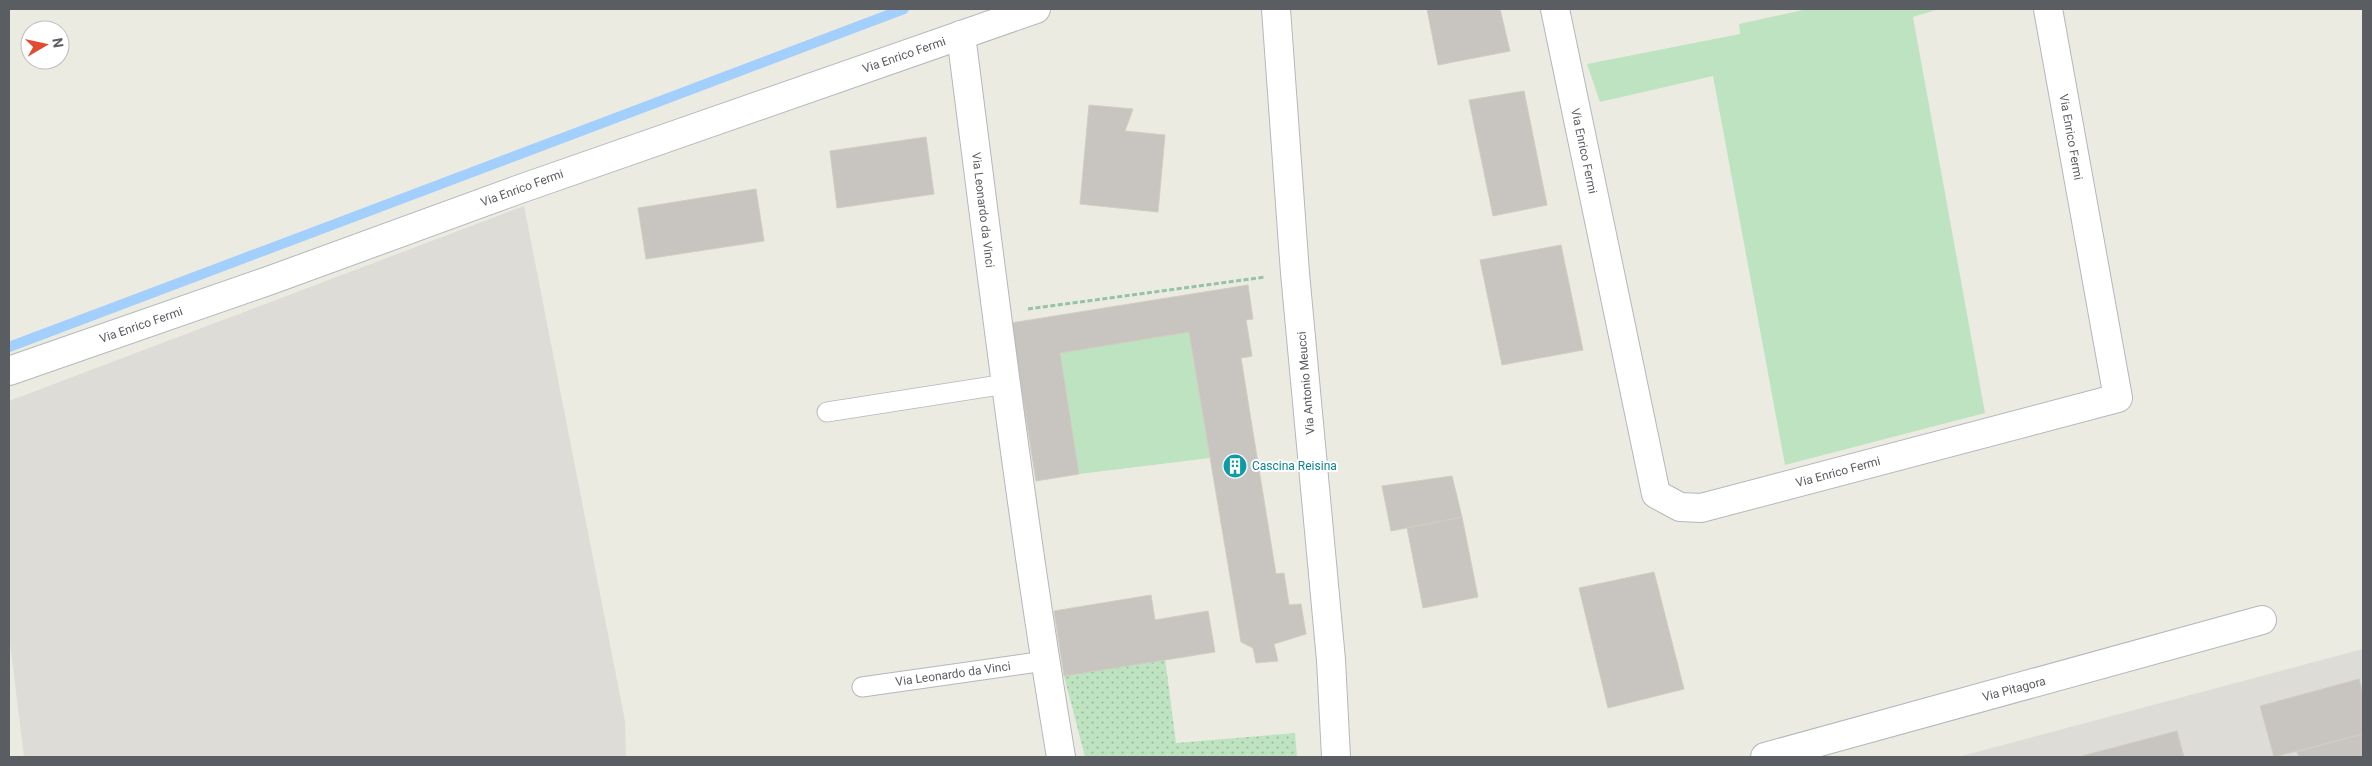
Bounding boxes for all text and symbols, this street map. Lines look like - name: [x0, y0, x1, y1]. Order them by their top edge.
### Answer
- north arrow: [20, 20, 70, 70]
- street label: Via Enrico Fermi: [861, 34, 947, 76]
- text: N: [49, 37, 67, 49]
- street label: Via Enrico Fermi: [2057, 93, 2085, 181]
- street label: Via Enrico Fermi: [1568, 107, 1600, 195]
- street label: Via Leonardo da Vinci: [969, 152, 997, 269]
- street label: Via Enrico Fermi: [479, 167, 565, 209]
- street label: Via Enrico Fermi: [98, 304, 184, 346]
- street label: Via Antonio Meucci: [1295, 331, 1317, 435]
- building icon: Cascina Reisina: [1222, 453, 1248, 479]
- street label: Via Enrico Fermi: [1794, 454, 1882, 490]
- place label: Cascina Reisina: [1252, 459, 1337, 473]
- street label: Via Leonardo da Vinci: [895, 659, 1012, 689]
- street label: Via Pitagora: [1981, 674, 2047, 704]

